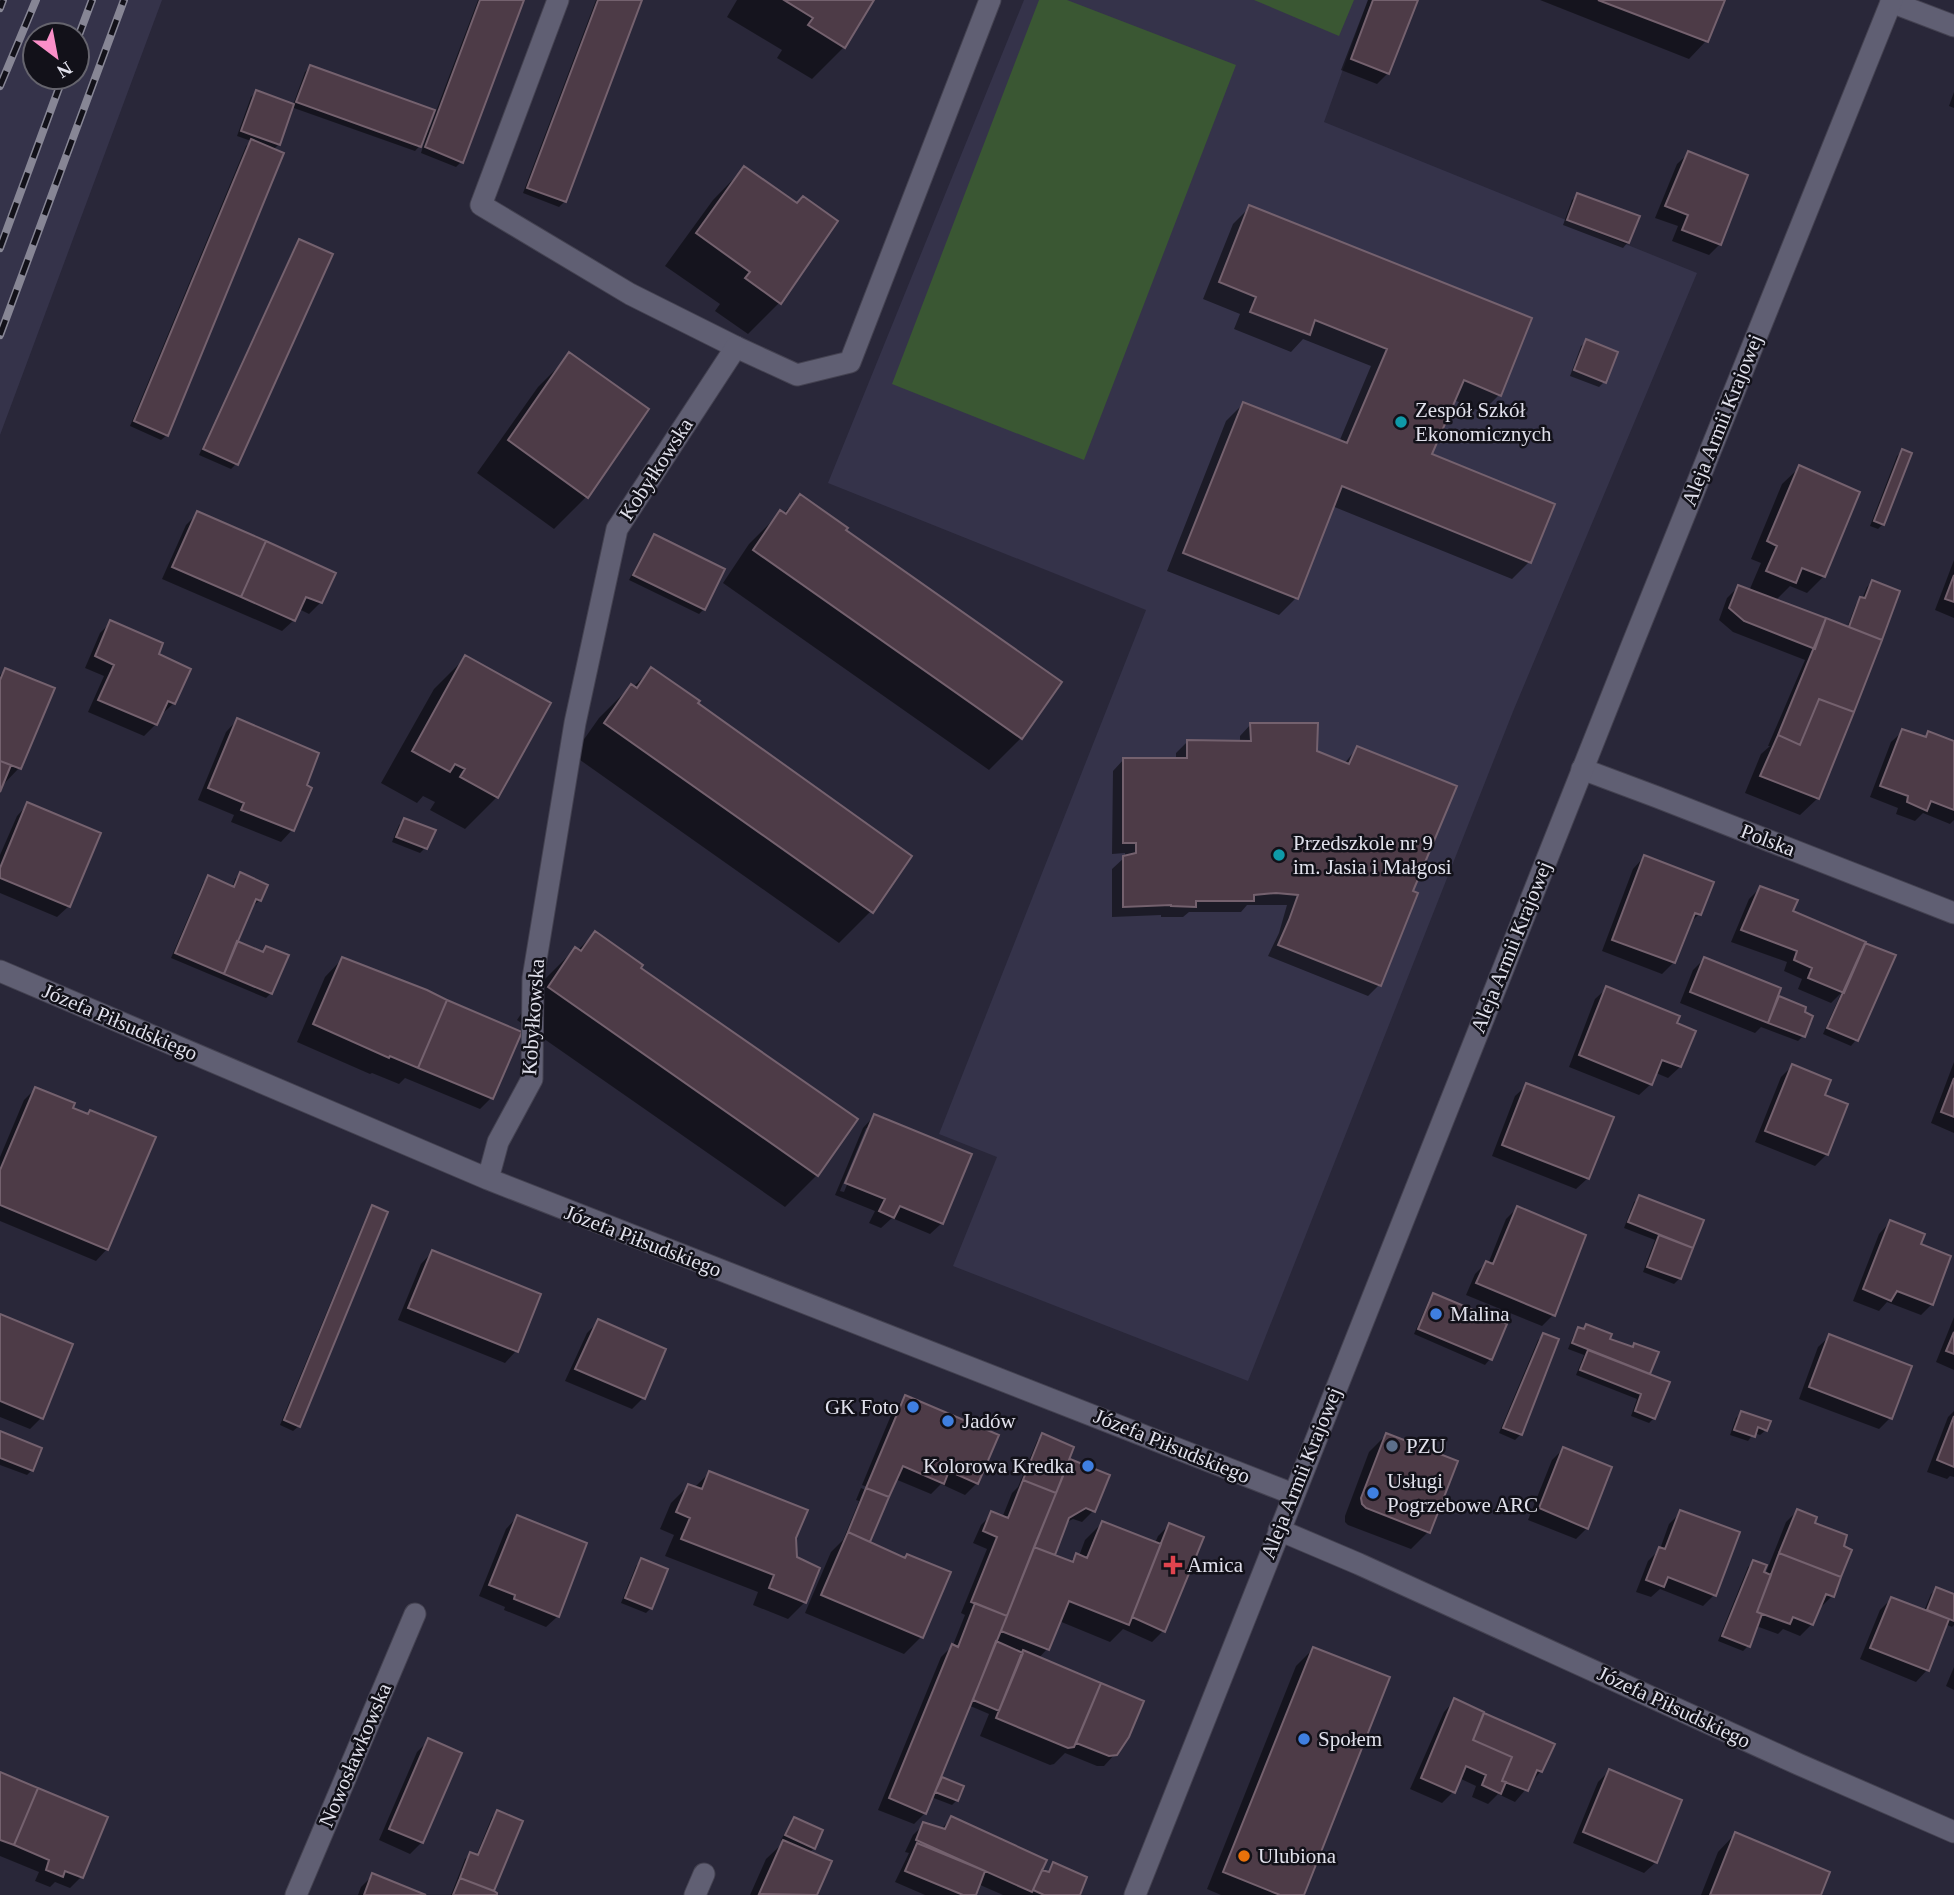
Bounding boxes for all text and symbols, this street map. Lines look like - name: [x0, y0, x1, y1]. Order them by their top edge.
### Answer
- north arrow: [21, 21, 91, 91]
- text: N: [53, 57, 76, 83]
- street label: Aleja Armii Krajowej: [1677, 331, 1767, 509]
- place label: Zespół Szkół Ekonomicznych: [1415, 398, 1552, 446]
- street label: Kobyłkowska: [614, 413, 698, 524]
- marker: Zespół Szkół Ekonomicznych: [1393, 414, 1409, 430]
- street label: Polska: [1738, 819, 1799, 861]
- place label: Przedszkole nr 9 im. Jasia i Małgosi: [1293, 831, 1452, 879]
- marker: Przedszkole nr 9 im. Jasia i Małgosi: [1271, 847, 1287, 863]
- street label: Aleja Armii Krajowej: [1466, 858, 1556, 1036]
- street label: Kobyłkowska: [517, 957, 549, 1076]
- street label: Józefa Piłsudskiego: [39, 978, 201, 1066]
- street label: Józefa Piłsudskiego: [561, 1200, 725, 1282]
- place label: Malina: [1450, 1302, 1510, 1326]
- marker: Malina: [1428, 1306, 1444, 1322]
- street label: Aleja Armii Krajowej: [1256, 1384, 1346, 1562]
- place label: GK Foto: [825, 1395, 899, 1419]
- marker: GK Foto: [905, 1399, 921, 1415]
- street label: Józefa Piłsudskiego: [1090, 1404, 1254, 1488]
- place label: Jadów: [962, 1409, 1016, 1433]
- marker: Jadów: [940, 1413, 956, 1429]
- place label: PZU: [1406, 1434, 1446, 1458]
- marker: PZU: [1384, 1438, 1400, 1454]
- place label: Kolorowa Kredka: [923, 1454, 1075, 1478]
- marker: Kolorowa Kredka: [1080, 1458, 1096, 1474]
- place label: Usługi Pogrzebowe ARC: [1387, 1469, 1538, 1517]
- marker: Usługi Pogrzebowe ARC: [1365, 1485, 1381, 1501]
- place label: Amica: [1187, 1553, 1244, 1577]
- marker: Amica: [1165, 1557, 1181, 1573]
- street label: Józefa Piłsudskiego: [1594, 1661, 1754, 1753]
- street label: Nowosławkowska: [314, 1679, 396, 1831]
- place label: Społem: [1318, 1727, 1382, 1751]
- marker: Społem: [1296, 1731, 1312, 1747]
- place label: Ulubiona: [1258, 1844, 1337, 1868]
- marker: Ulubiona: [1236, 1848, 1252, 1864]

